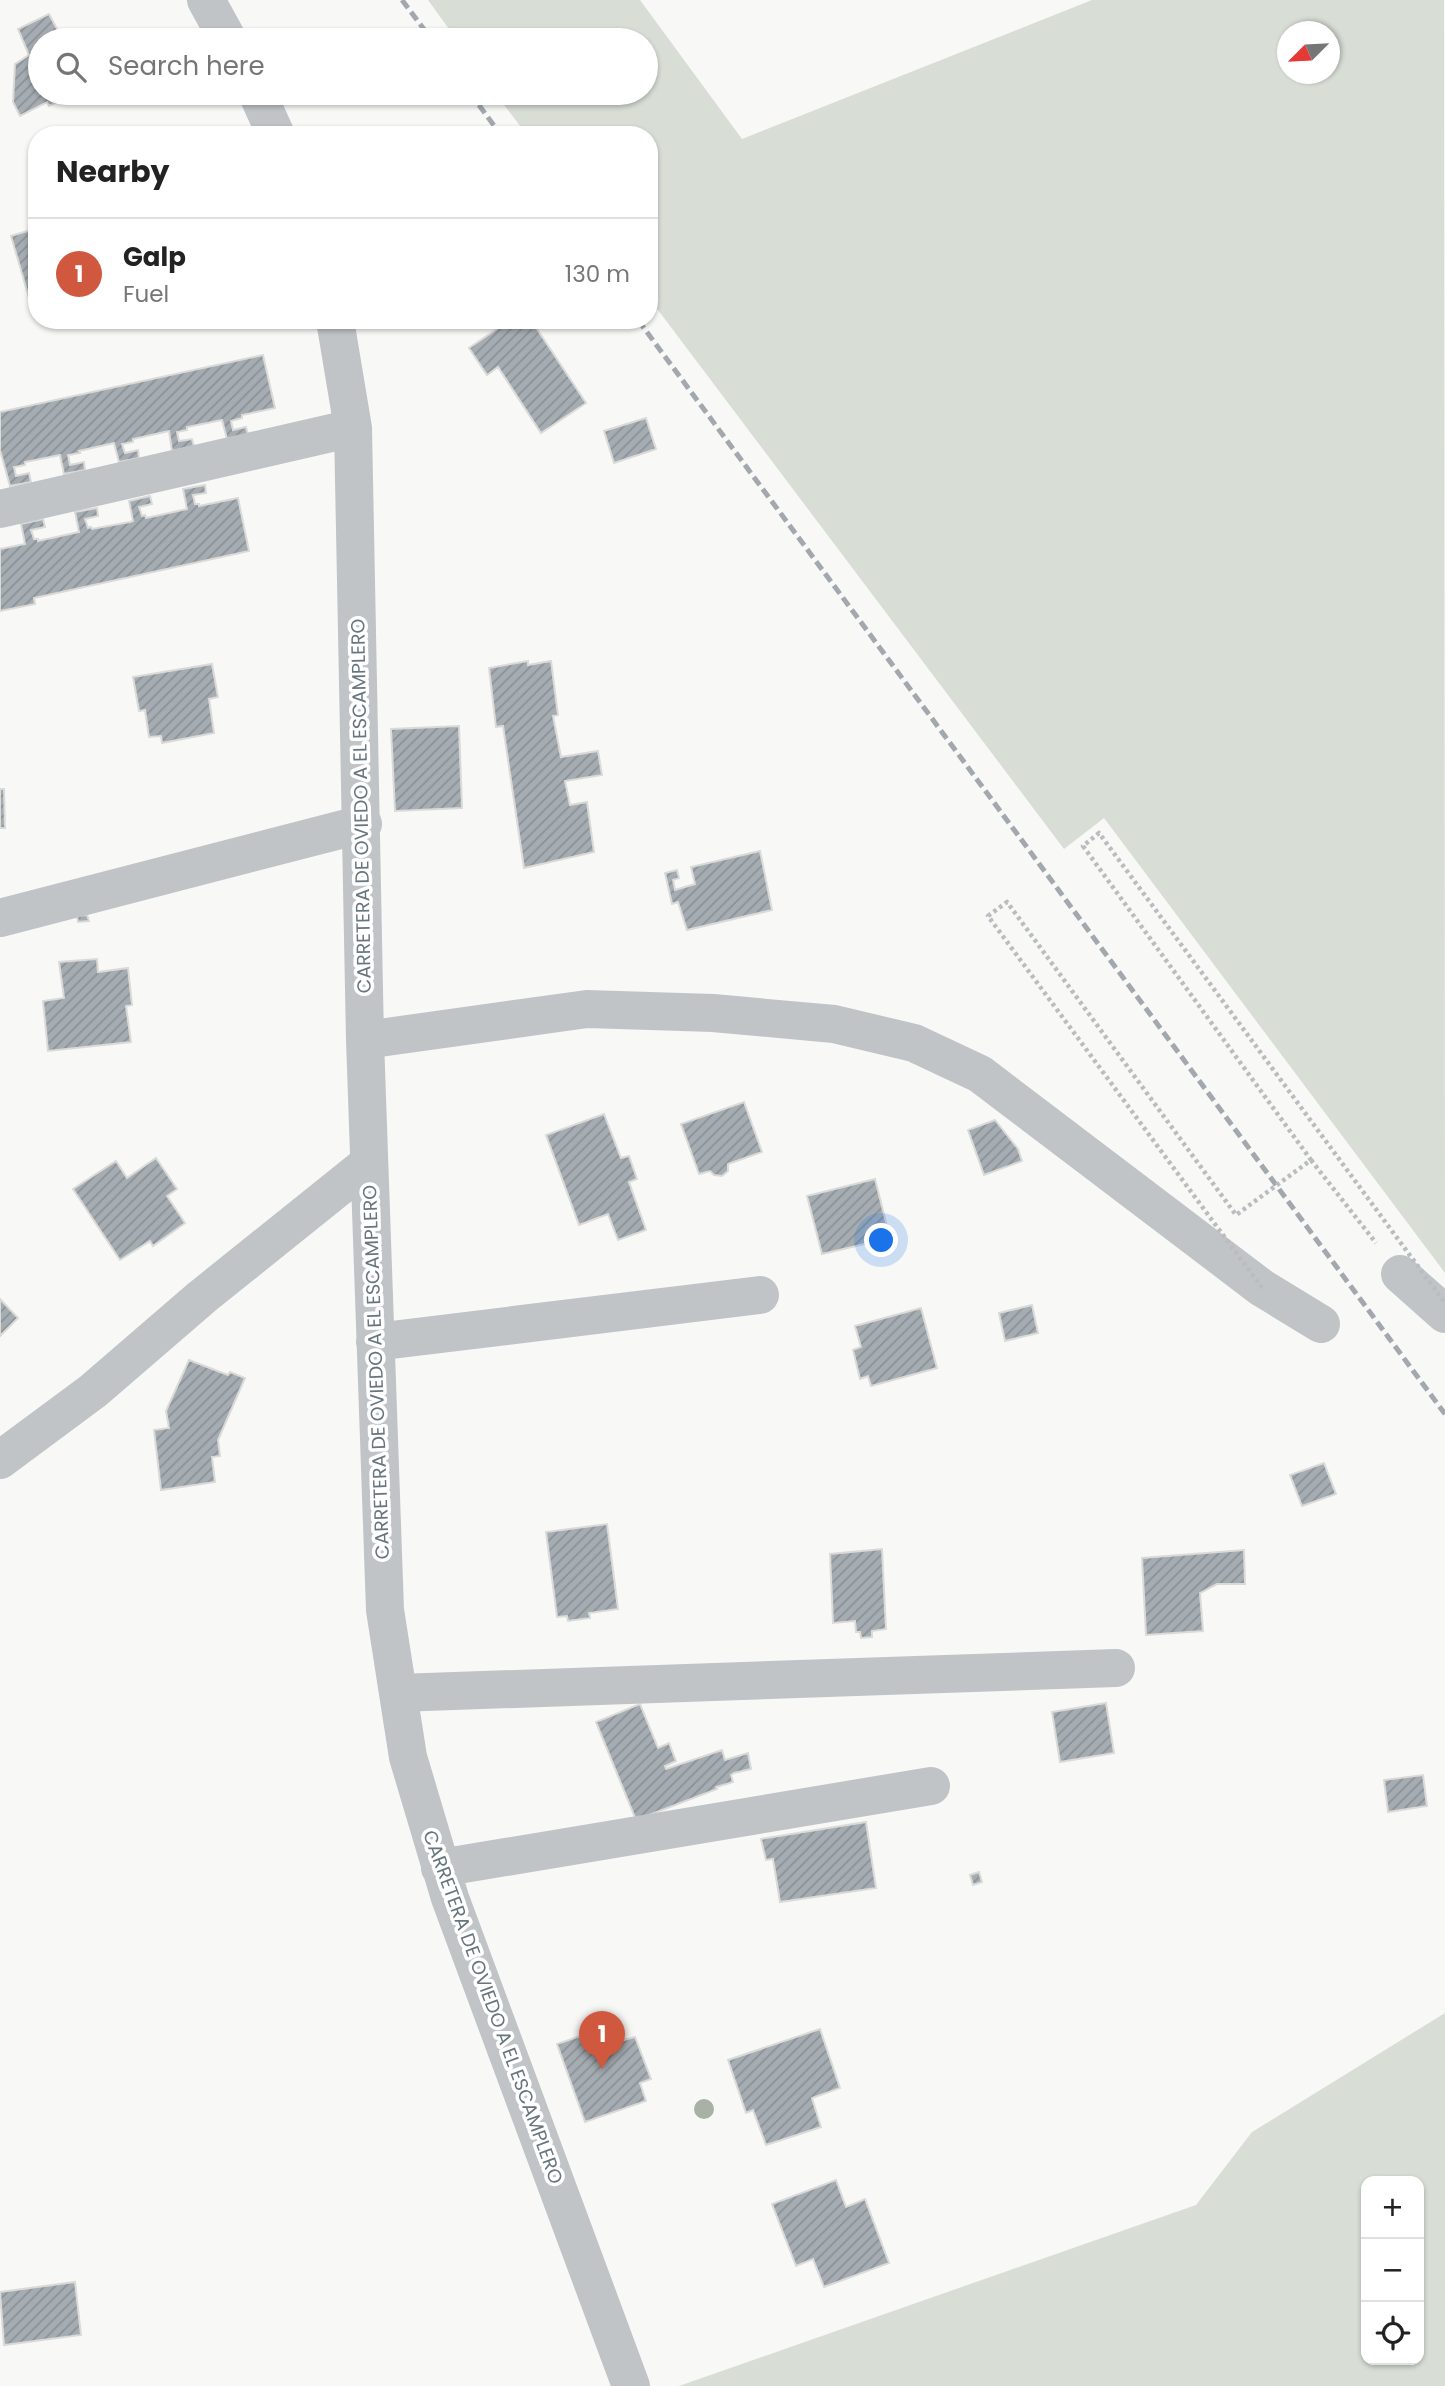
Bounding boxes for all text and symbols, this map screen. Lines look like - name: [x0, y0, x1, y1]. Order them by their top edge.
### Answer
- north arrow: [1277, 21, 1340, 84]
- search box: [28, 28, 658, 105]
- icon: search: [52, 48, 90, 86]
- text: Search here: [108, 48, 265, 84]
- text: Nearby: [56, 150, 170, 193]
- text: Galp: [123, 239, 186, 275]
- text: 1: [75, 258, 83, 290]
- text: 130 m: [565, 258, 630, 290]
- text: Fuel: [123, 278, 169, 310]
- street label: CARRETERA DE OVIEDO A EL ESCAMPLERO: [344, 618, 378, 994]
- street label: CARRETERA DE OVIEDO A EL ESCAMPLERO: [356, 1184, 396, 1560]
- your location: [864, 1223, 898, 1257]
- street label: CARRETERA DE OVIEDO A EL ESCAMPLERO: [416, 1826, 570, 2188]
- pin: 1: [579, 2011, 625, 2069]
- map controls: [1361, 2176, 1424, 2365]
- button: +: [1361, 2176, 1424, 2239]
- button: −: [1361, 2239, 1424, 2302]
- button: locate: [1361, 2302, 1424, 2365]

